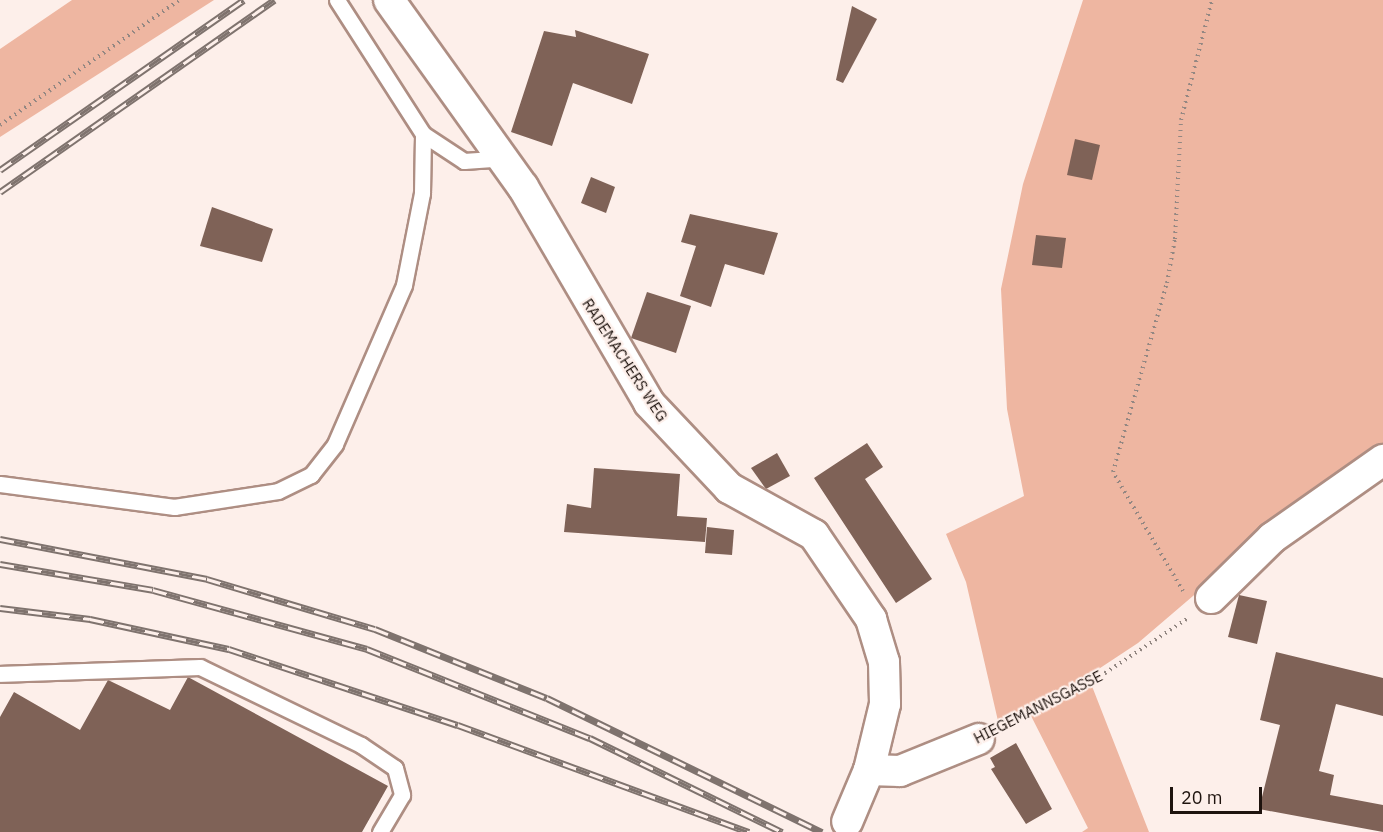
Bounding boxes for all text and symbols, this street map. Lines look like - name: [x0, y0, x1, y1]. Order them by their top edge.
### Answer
- street label: RADEMACHERS WEG: [579, 295, 671, 425]
- street label: HIEGEMANNSGASSE: [971, 667, 1105, 747]
- scale bar: [1173, 775, 1264, 813]
- text: 20 m: [1181, 786, 1223, 809]

